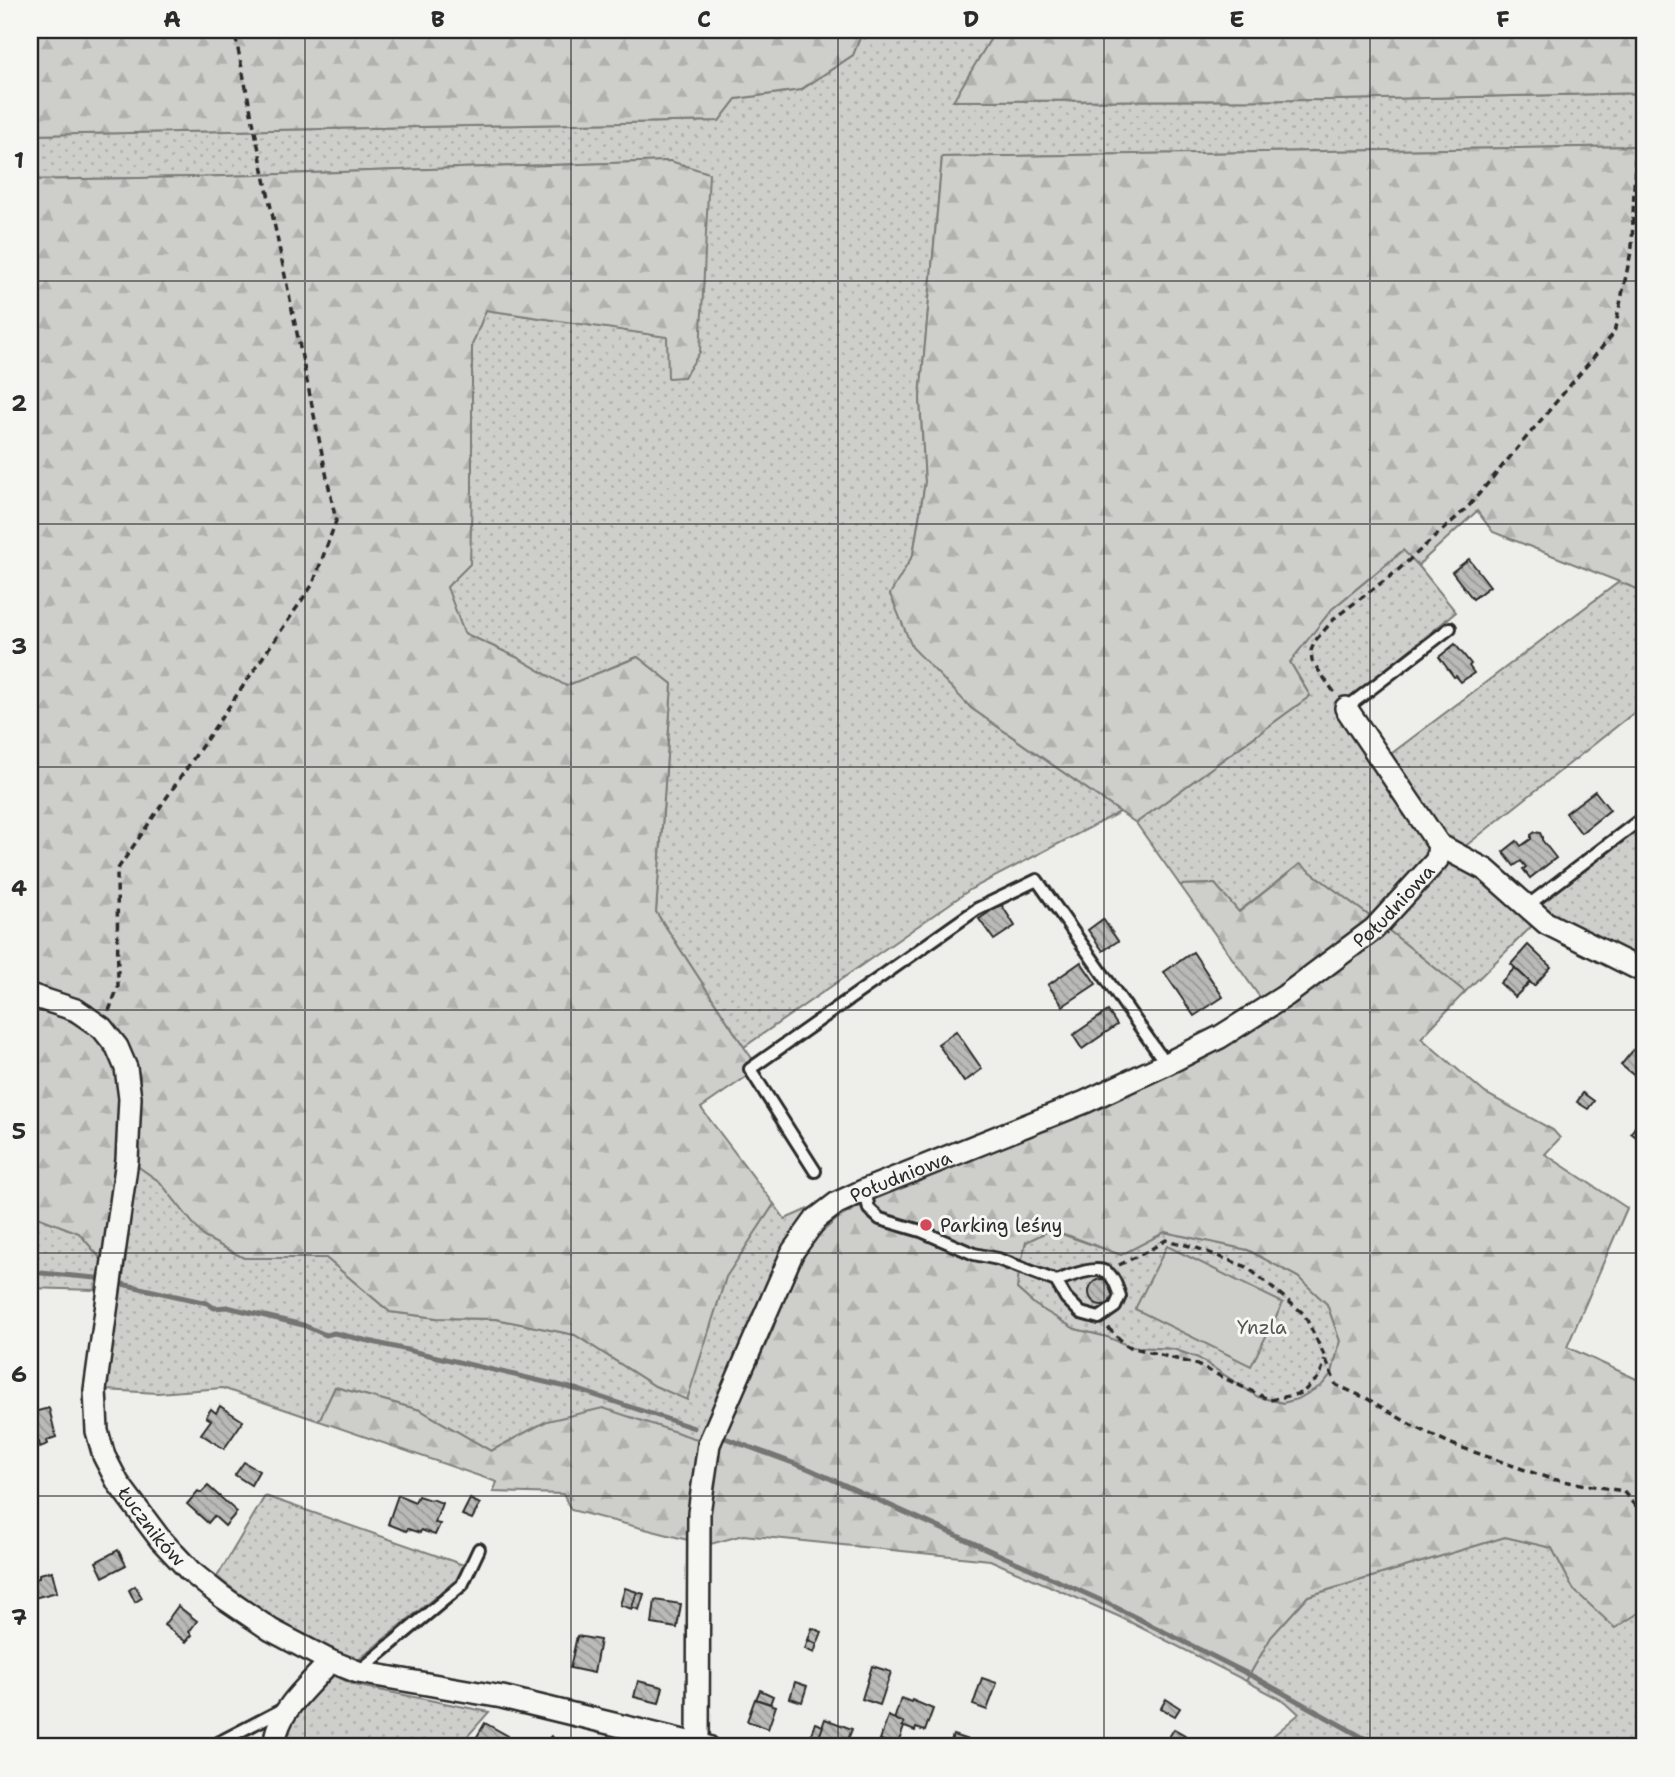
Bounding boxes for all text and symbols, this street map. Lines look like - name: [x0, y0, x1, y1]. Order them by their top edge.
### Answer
- text: A: [163, 4, 181, 34]
- text: B: [431, 4, 445, 34]
- text: C: [697, 4, 711, 34]
- text: D: [963, 4, 979, 34]
- text: E: [1229, 4, 1245, 34]
- text: F: [1496, 4, 1510, 34]
- text: 1: [14, 145, 24, 175]
- text: 2: [11, 388, 27, 418]
- text: 3: [11, 631, 27, 661]
- street label: Południowa: [1348, 859, 1440, 954]
- text: 4: [11, 873, 27, 903]
- text: 5: [12, 1116, 26, 1146]
- street label: Południowa: [846, 1145, 955, 1208]
- place label: Parking leśny: [940, 1213, 1063, 1238]
- marker: Parking leśny: [918, 1217, 934, 1233]
- park label: Ynzla: [1237, 1315, 1287, 1340]
- text: 6: [11, 1359, 27, 1389]
- street label: Łuczników: [111, 1481, 191, 1572]
- text: 7: [11, 1602, 27, 1632]

